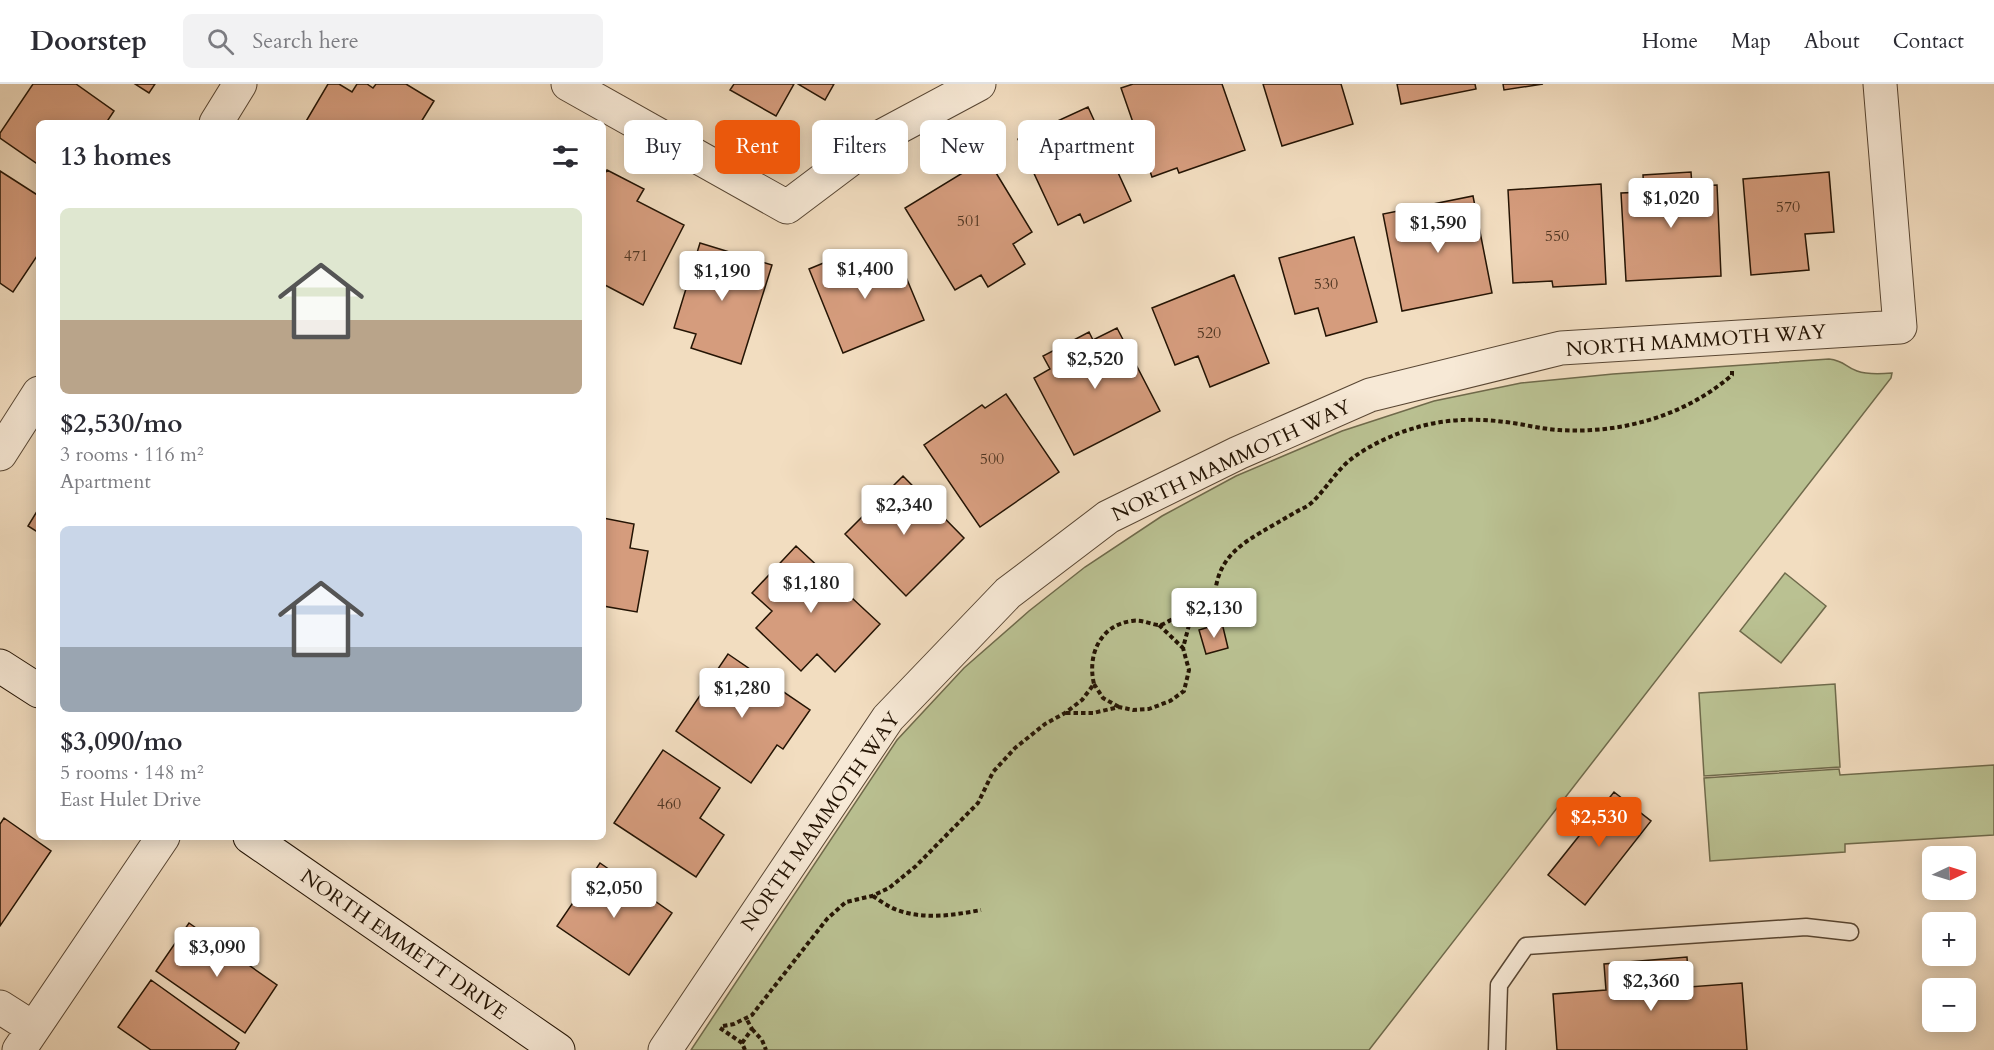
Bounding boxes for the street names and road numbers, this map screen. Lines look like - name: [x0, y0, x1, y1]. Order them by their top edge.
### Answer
- street label: NORTH MAMMOTH WAY: [1565, 318, 1827, 363]
- street label: NORTH MAMMOTH WAY: [1107, 393, 1355, 528]
- street label: NORTH MAMMOTH WAY: [735, 707, 906, 936]
- street label: NORTH EMMETT DRIVE: [295, 863, 512, 1026]

